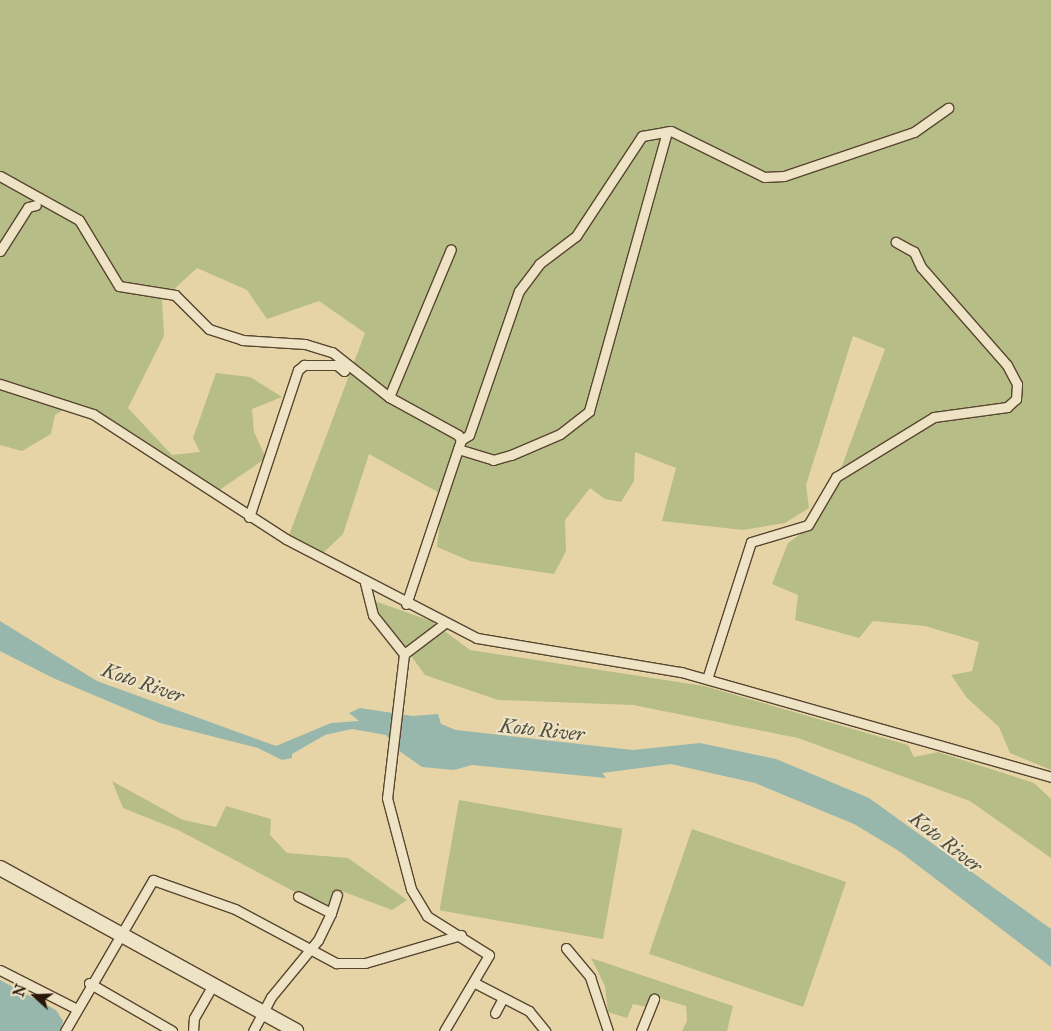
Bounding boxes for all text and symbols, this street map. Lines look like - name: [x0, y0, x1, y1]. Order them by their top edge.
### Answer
- water label: Koto River: [99, 658, 187, 708]
- water label: Koto River: [498, 714, 586, 746]
- water label: Koto River: [905, 806, 987, 878]
- north arrow: [10, 971, 60, 1021]
- text: N: [10, 982, 30, 999]

